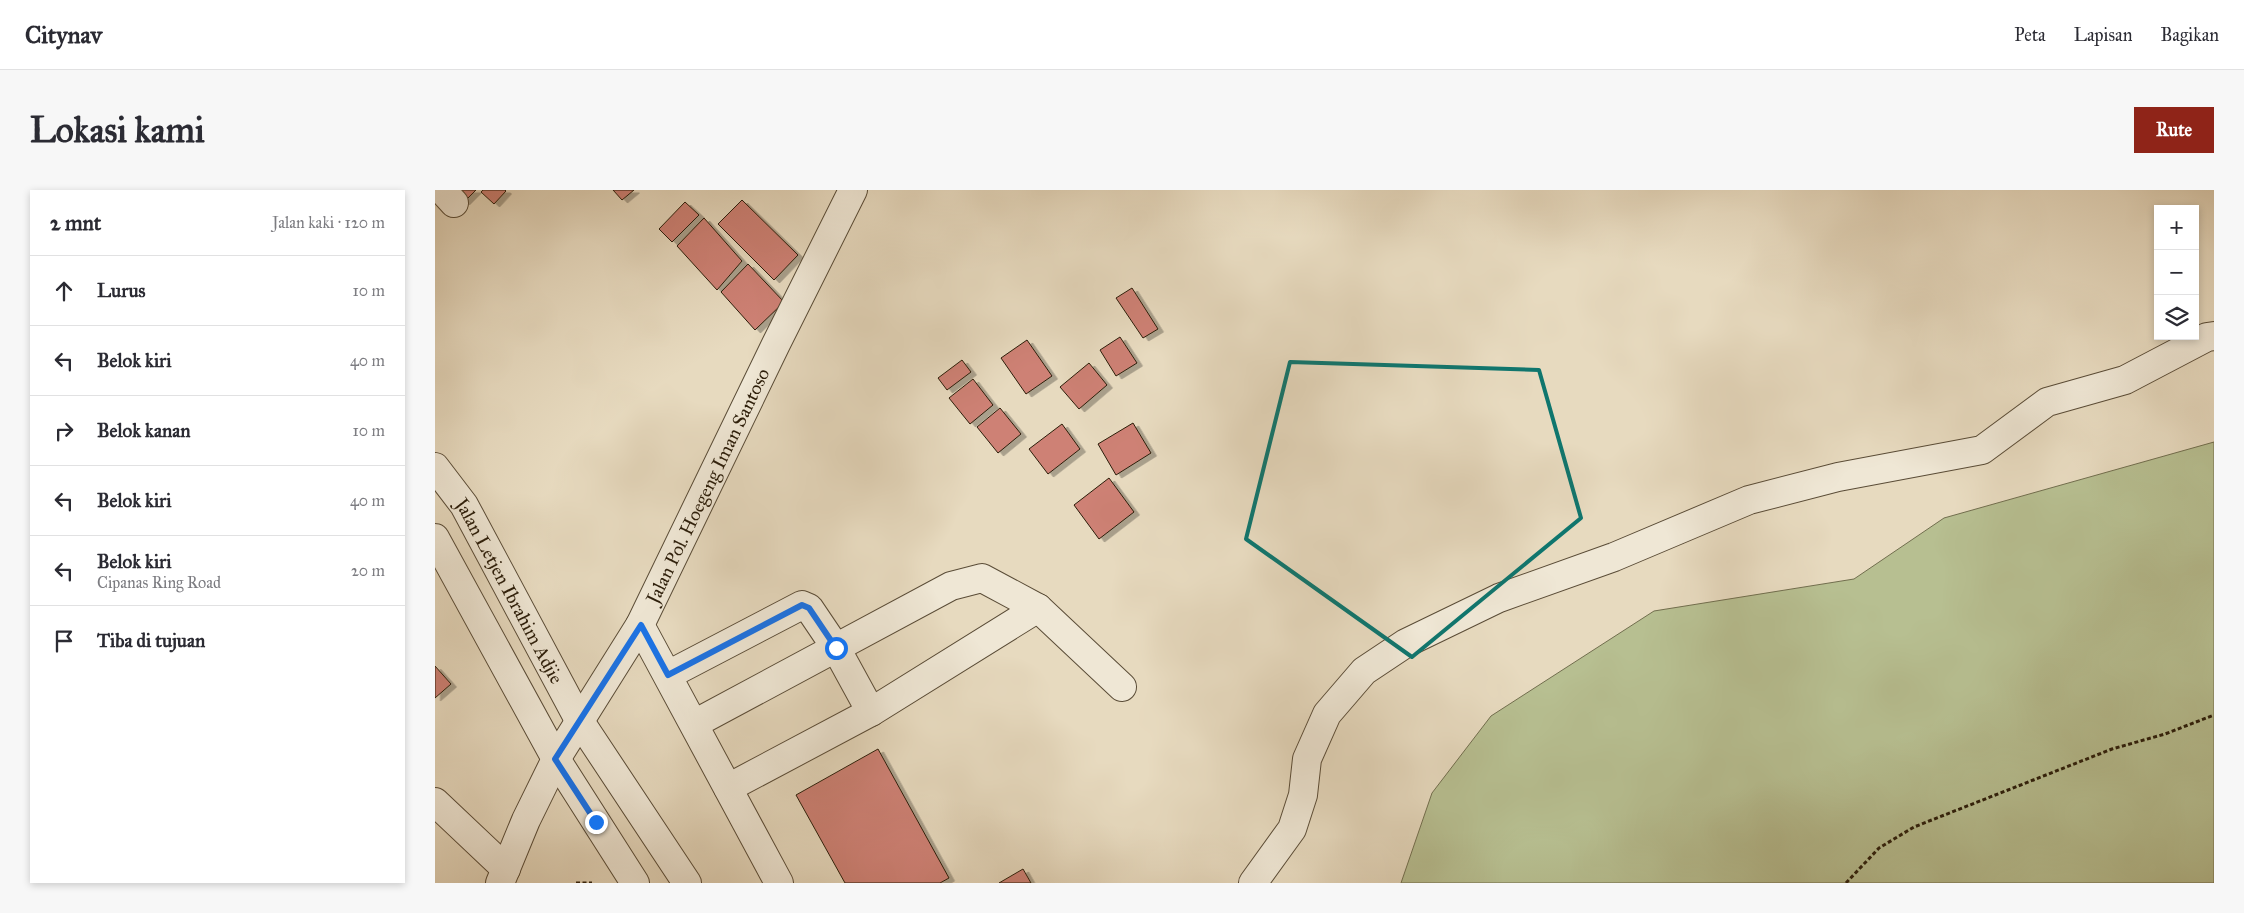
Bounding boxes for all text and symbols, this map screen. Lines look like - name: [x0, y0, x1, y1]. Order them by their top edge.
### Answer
- text: Citynav: [25, 20, 102, 50]
- text: Peta: [2014, 24, 2046, 46]
- text: Lapisan: [2074, 24, 2132, 46]
- text: Bagikan: [2160, 24, 2219, 46]
- button: Rute: [2134, 107, 2214, 153]
- text: Lokasi kami: [30, 109, 205, 152]
- map controls: [2154, 205, 2199, 340]
- button: +: [2154, 205, 2199, 250]
- text: 2 mnt: [50, 210, 101, 236]
- text: Jalan kaki · 120 m: [272, 213, 385, 232]
- button: −: [2154, 250, 2199, 295]
- icon: ahead: [50, 277, 78, 305]
- text: Lurus: [97, 279, 145, 302]
- text: 10 m: [353, 281, 385, 300]
- button: layers: [2154, 295, 2199, 340]
- icon: left: [50, 347, 78, 375]
- text: Belok kiri: [97, 349, 171, 372]
- text: 40 m: [350, 351, 385, 370]
- street label: Jalan Pol. Hoegeng Iman Santoso: [640, 364, 775, 610]
- icon: right: [50, 417, 78, 445]
- text: Belok kanan: [97, 419, 191, 442]
- text: 10 m: [353, 421, 385, 440]
- icon: left: [50, 487, 78, 515]
- text: Belok kiri: [97, 489, 171, 512]
- text: 40 m: [350, 491, 385, 510]
- street label: Jalan Letjen Ibrahim Adjie: [449, 492, 568, 688]
- text: Belok kiri: [97, 550, 171, 573]
- icon: left: [50, 557, 78, 585]
- text: 20 m: [351, 561, 385, 580]
- text: Cipanas Ring Road: [97, 573, 221, 592]
- icon: arrive: [50, 627, 78, 655]
- text: Tiba di tujuan: [97, 629, 205, 652]
- route start: [825, 637, 848, 660]
- route end: [585, 811, 608, 834]

